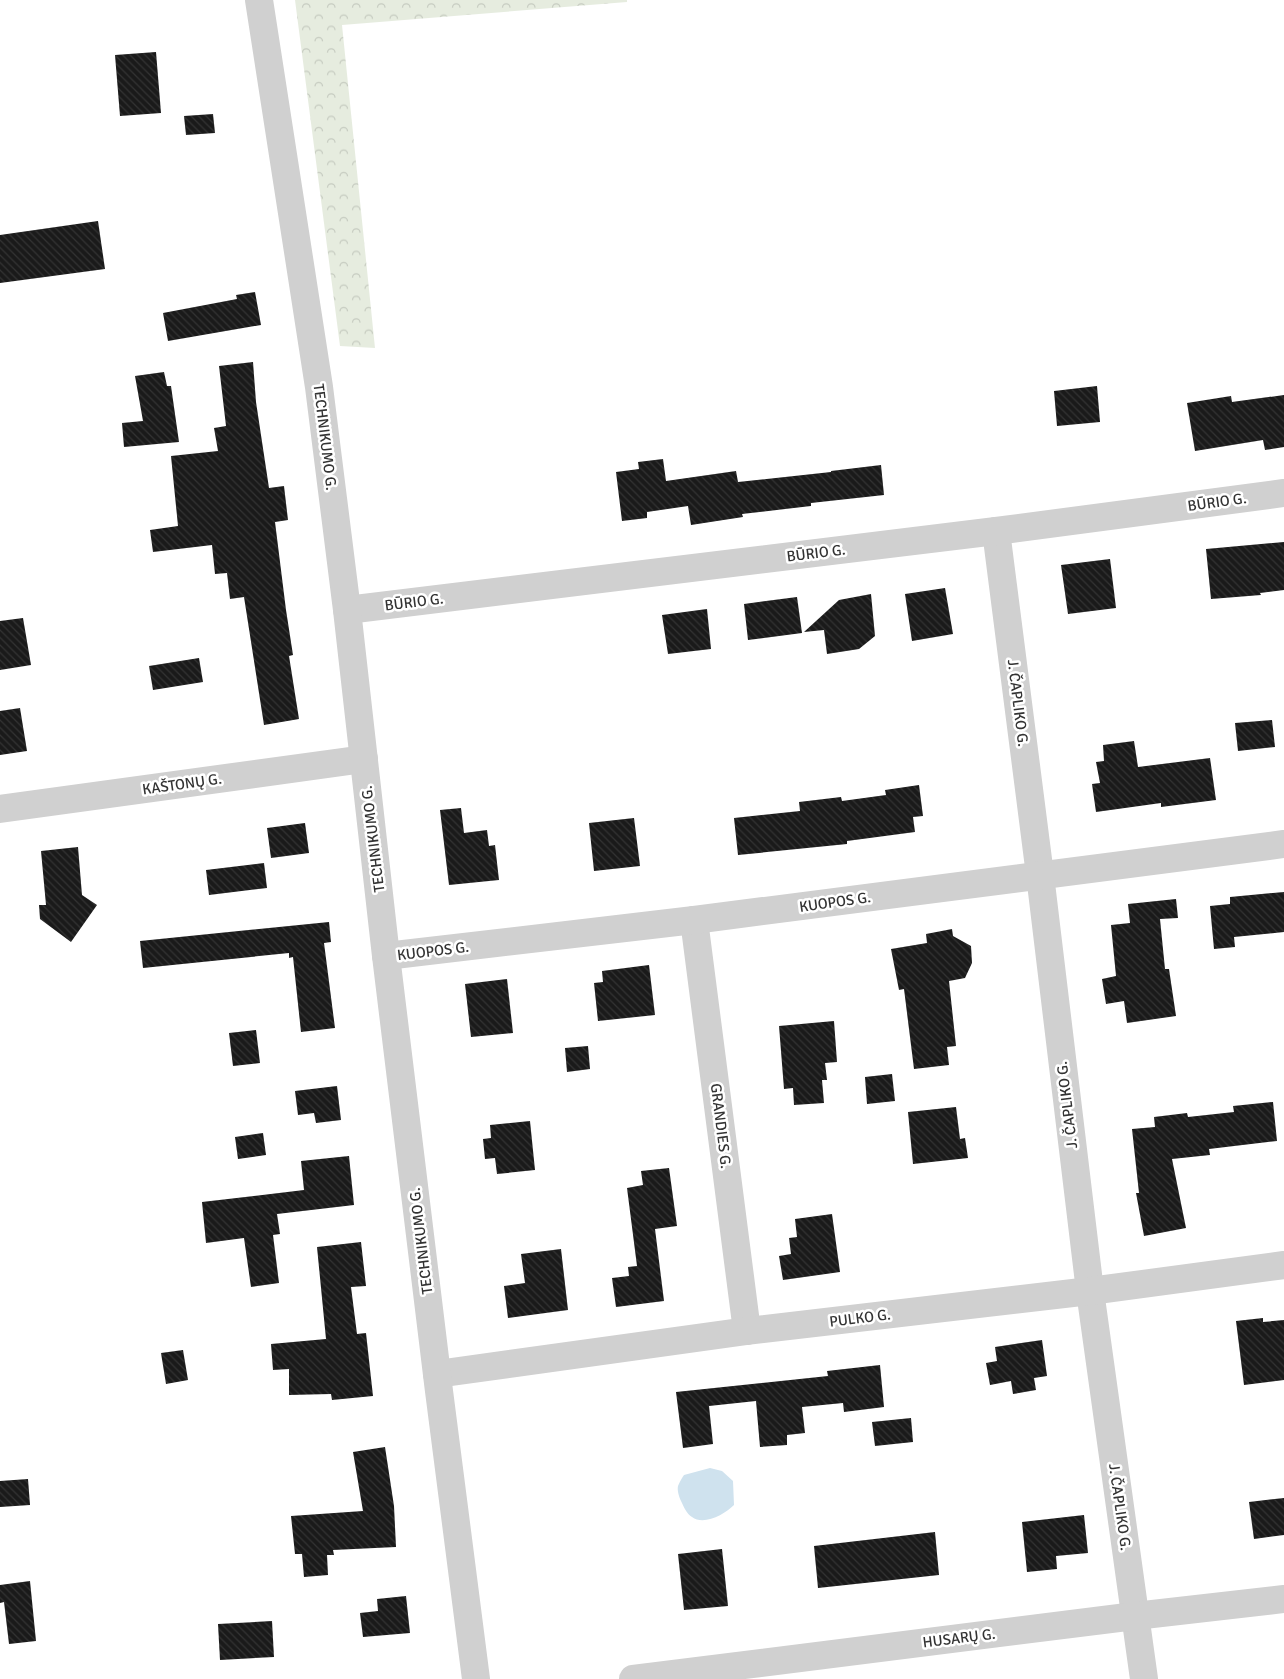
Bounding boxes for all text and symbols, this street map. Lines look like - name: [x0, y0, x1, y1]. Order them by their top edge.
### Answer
- street label: TECHNIKUMO G.: [310, 383, 340, 491]
- street label: BŪRIO G.: [1186, 489, 1248, 515]
- street label: BŪRIO G.: [785, 540, 847, 566]
- street label: BŪRIO G.: [383, 589, 445, 615]
- street label: J. ČAPLIKO G.: [1004, 658, 1033, 748]
- street label: KAŠTONŲ G.: [141, 769, 223, 798]
- street label: TECHNIKUMO G.: [358, 785, 388, 893]
- street label: KUOPOS G.: [798, 888, 872, 916]
- street label: KUOPOS G.: [396, 938, 470, 964]
- street label: J. ČAPLIKO G.: [1052, 1060, 1081, 1150]
- street label: GRANDIES G.: [707, 1082, 735, 1170]
- street label: TECHNIKUMO G.: [406, 1187, 436, 1295]
- street label: PULKO G.: [828, 1305, 892, 1331]
- street label: J. ČAPLIKO G.: [1105, 1462, 1136, 1552]
- street label: HUSARŲ G.: [921, 1625, 997, 1651]

